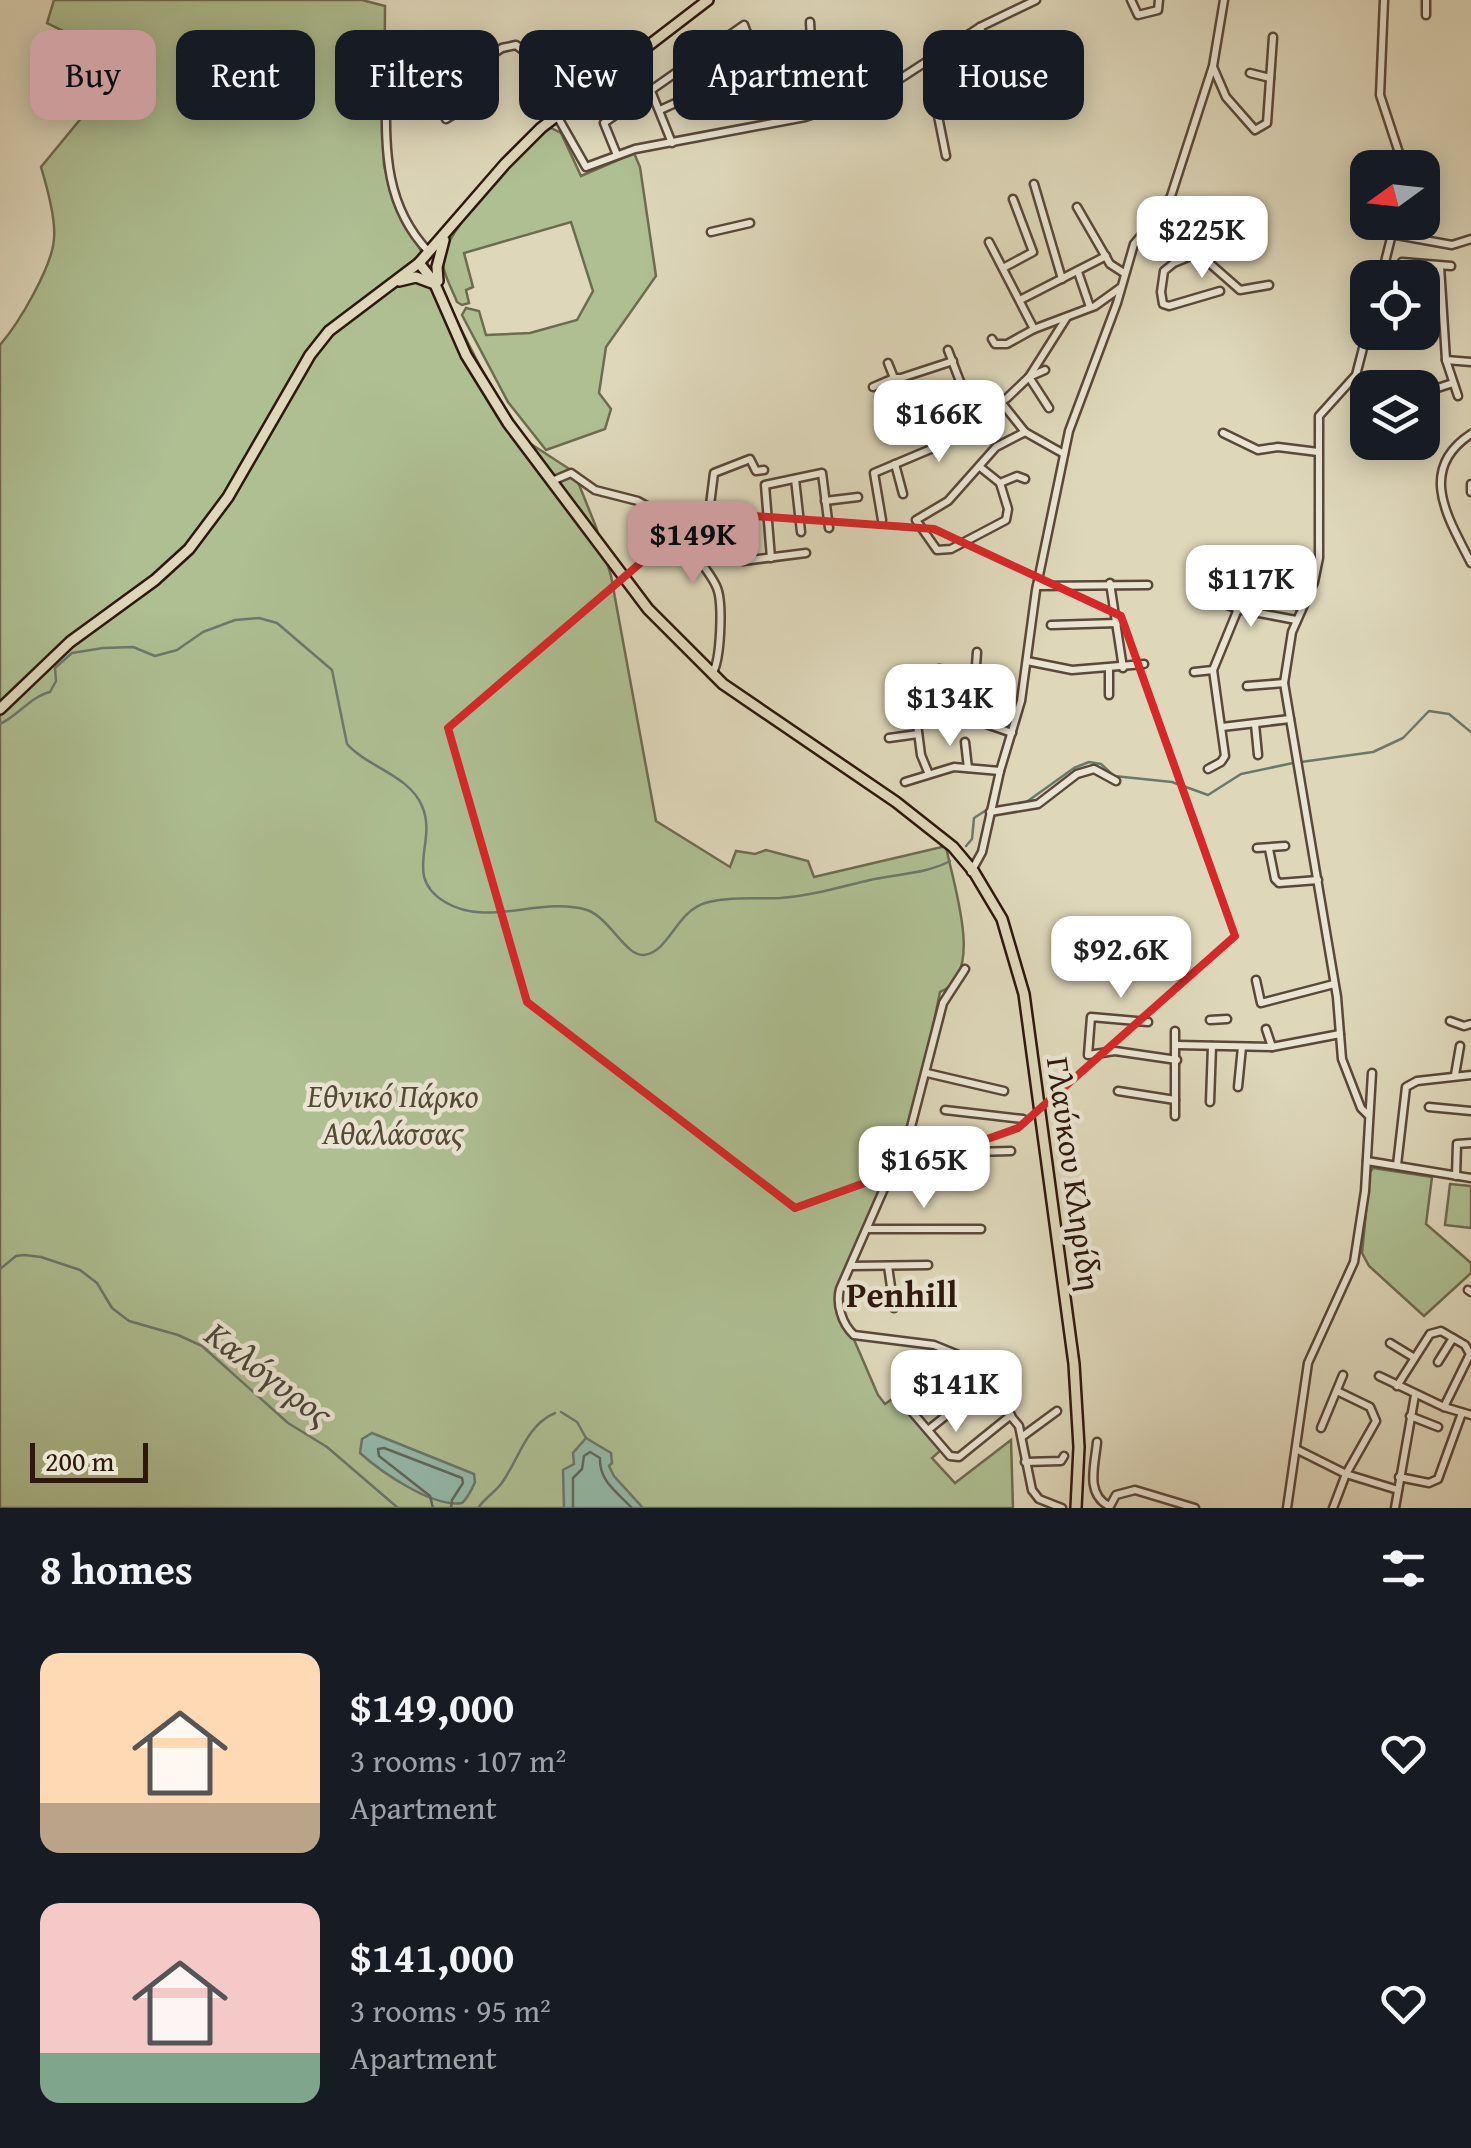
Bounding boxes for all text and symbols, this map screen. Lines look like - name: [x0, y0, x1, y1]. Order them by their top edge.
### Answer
- chip: Buy: [30, 30, 156, 120]
- chip: Rent: [176, 30, 315, 120]
- chip: Filters: [335, 30, 499, 120]
- chip: New: [519, 30, 653, 120]
- chip: Apartment: [673, 30, 903, 120]
- chip: House: [923, 30, 1084, 120]
- north arrow: [1350, 150, 1440, 240]
- map controls: [1350, 150, 1440, 460]
- pin: $225K: [1132, 196, 1272, 281]
- text: $225K: [1159, 205, 1245, 252]
- button: locate: [1350, 260, 1440, 350]
- button: layers: [1350, 370, 1440, 460]
- pin: $166K: [869, 380, 1009, 465]
- text: $166K: [896, 389, 982, 436]
- pin: $149K: [623, 501, 763, 586]
- text: $149K: [650, 510, 736, 557]
- pin: $117K: [1181, 545, 1321, 630]
- text: $117K: [1208, 554, 1294, 601]
- pin: $134K: [880, 664, 1020, 749]
- text: $134K: [907, 673, 993, 720]
- pin: $92.6K: [1040, 916, 1202, 1001]
- text: $92.6K: [1073, 925, 1169, 972]
- street label: Γλαύκου Κληρίδη: [1035, 1054, 1114, 1294]
- park label: Εθνικό Πάρκο Αθαλάσσας: [306, 1072, 479, 1156]
- pin: $165K: [854, 1126, 994, 1211]
- text: $165K: [881, 1135, 967, 1182]
- district label: Penhill: [846, 1269, 958, 1320]
- water label: Καλόγυρος: [194, 1308, 345, 1439]
- pin: $141K: [886, 1350, 1026, 1435]
- text: $141K: [913, 1359, 999, 1406]
- scale bar: [30, 1438, 148, 1482]
- text: 200 m: [45, 1440, 114, 1481]
- text: 8 homes: [40, 1538, 193, 1599]
- icon: filters: [1376, 1541, 1431, 1596]
- text: $149,000: [350, 1676, 514, 1737]
- icon: home: [120, 1693, 240, 1813]
- icon: heart: [1376, 1726, 1431, 1781]
- text: 3 rooms · 107 m²: [350, 1737, 566, 1784]
- text: Apartment: [350, 1784, 497, 1831]
- text: $141,000: [350, 1926, 514, 1987]
- icon: home: [120, 1943, 240, 2063]
- icon: heart: [1376, 1976, 1431, 2031]
- text: 3 rooms · 95 m²: [350, 1987, 551, 2034]
- text: Apartment: [350, 2034, 497, 2081]

